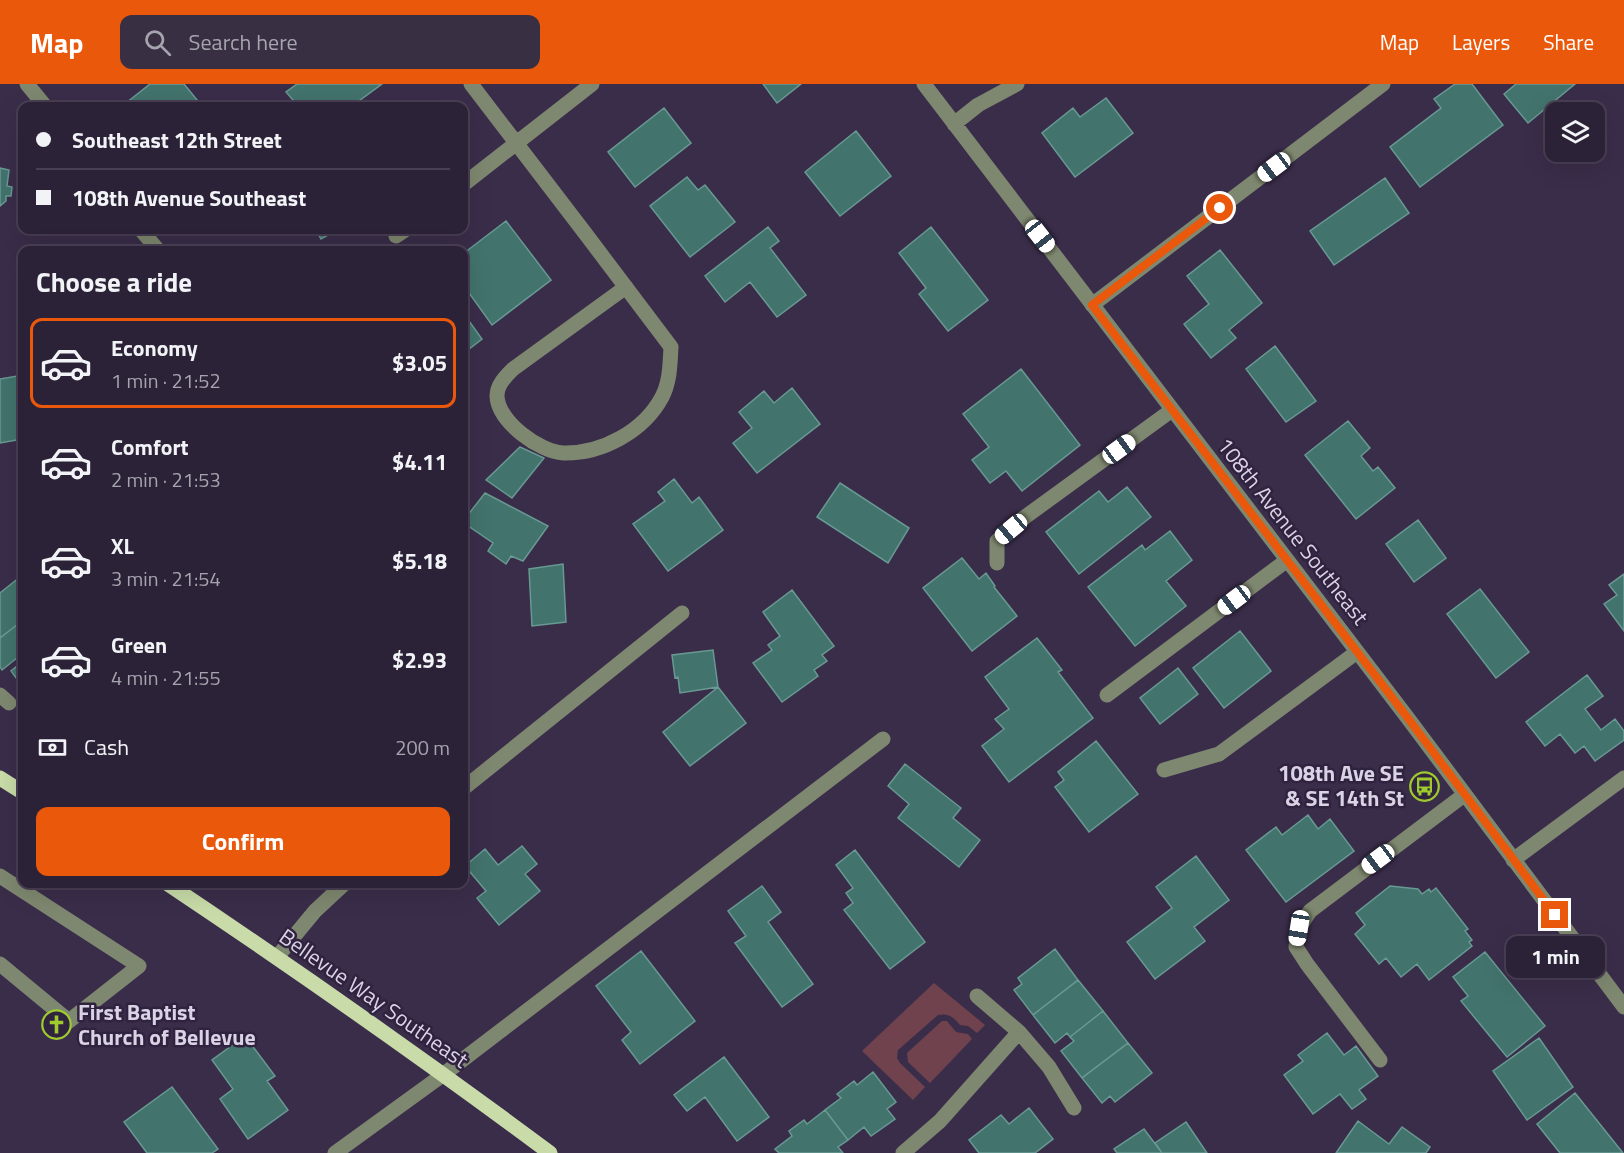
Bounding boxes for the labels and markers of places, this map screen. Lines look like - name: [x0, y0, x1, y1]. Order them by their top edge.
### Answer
- place label: 108th Ave SE & SE 14th St: [1278, 756, 1404, 815]
- bus stop icon: 108th Ave SE & SE 14th St: [1409, 770, 1441, 802]
- place label: First Baptist Church of Bellevue: [78, 995, 256, 1054]
- church icon: First Baptist Church of Bellevue: [41, 1009, 73, 1041]

